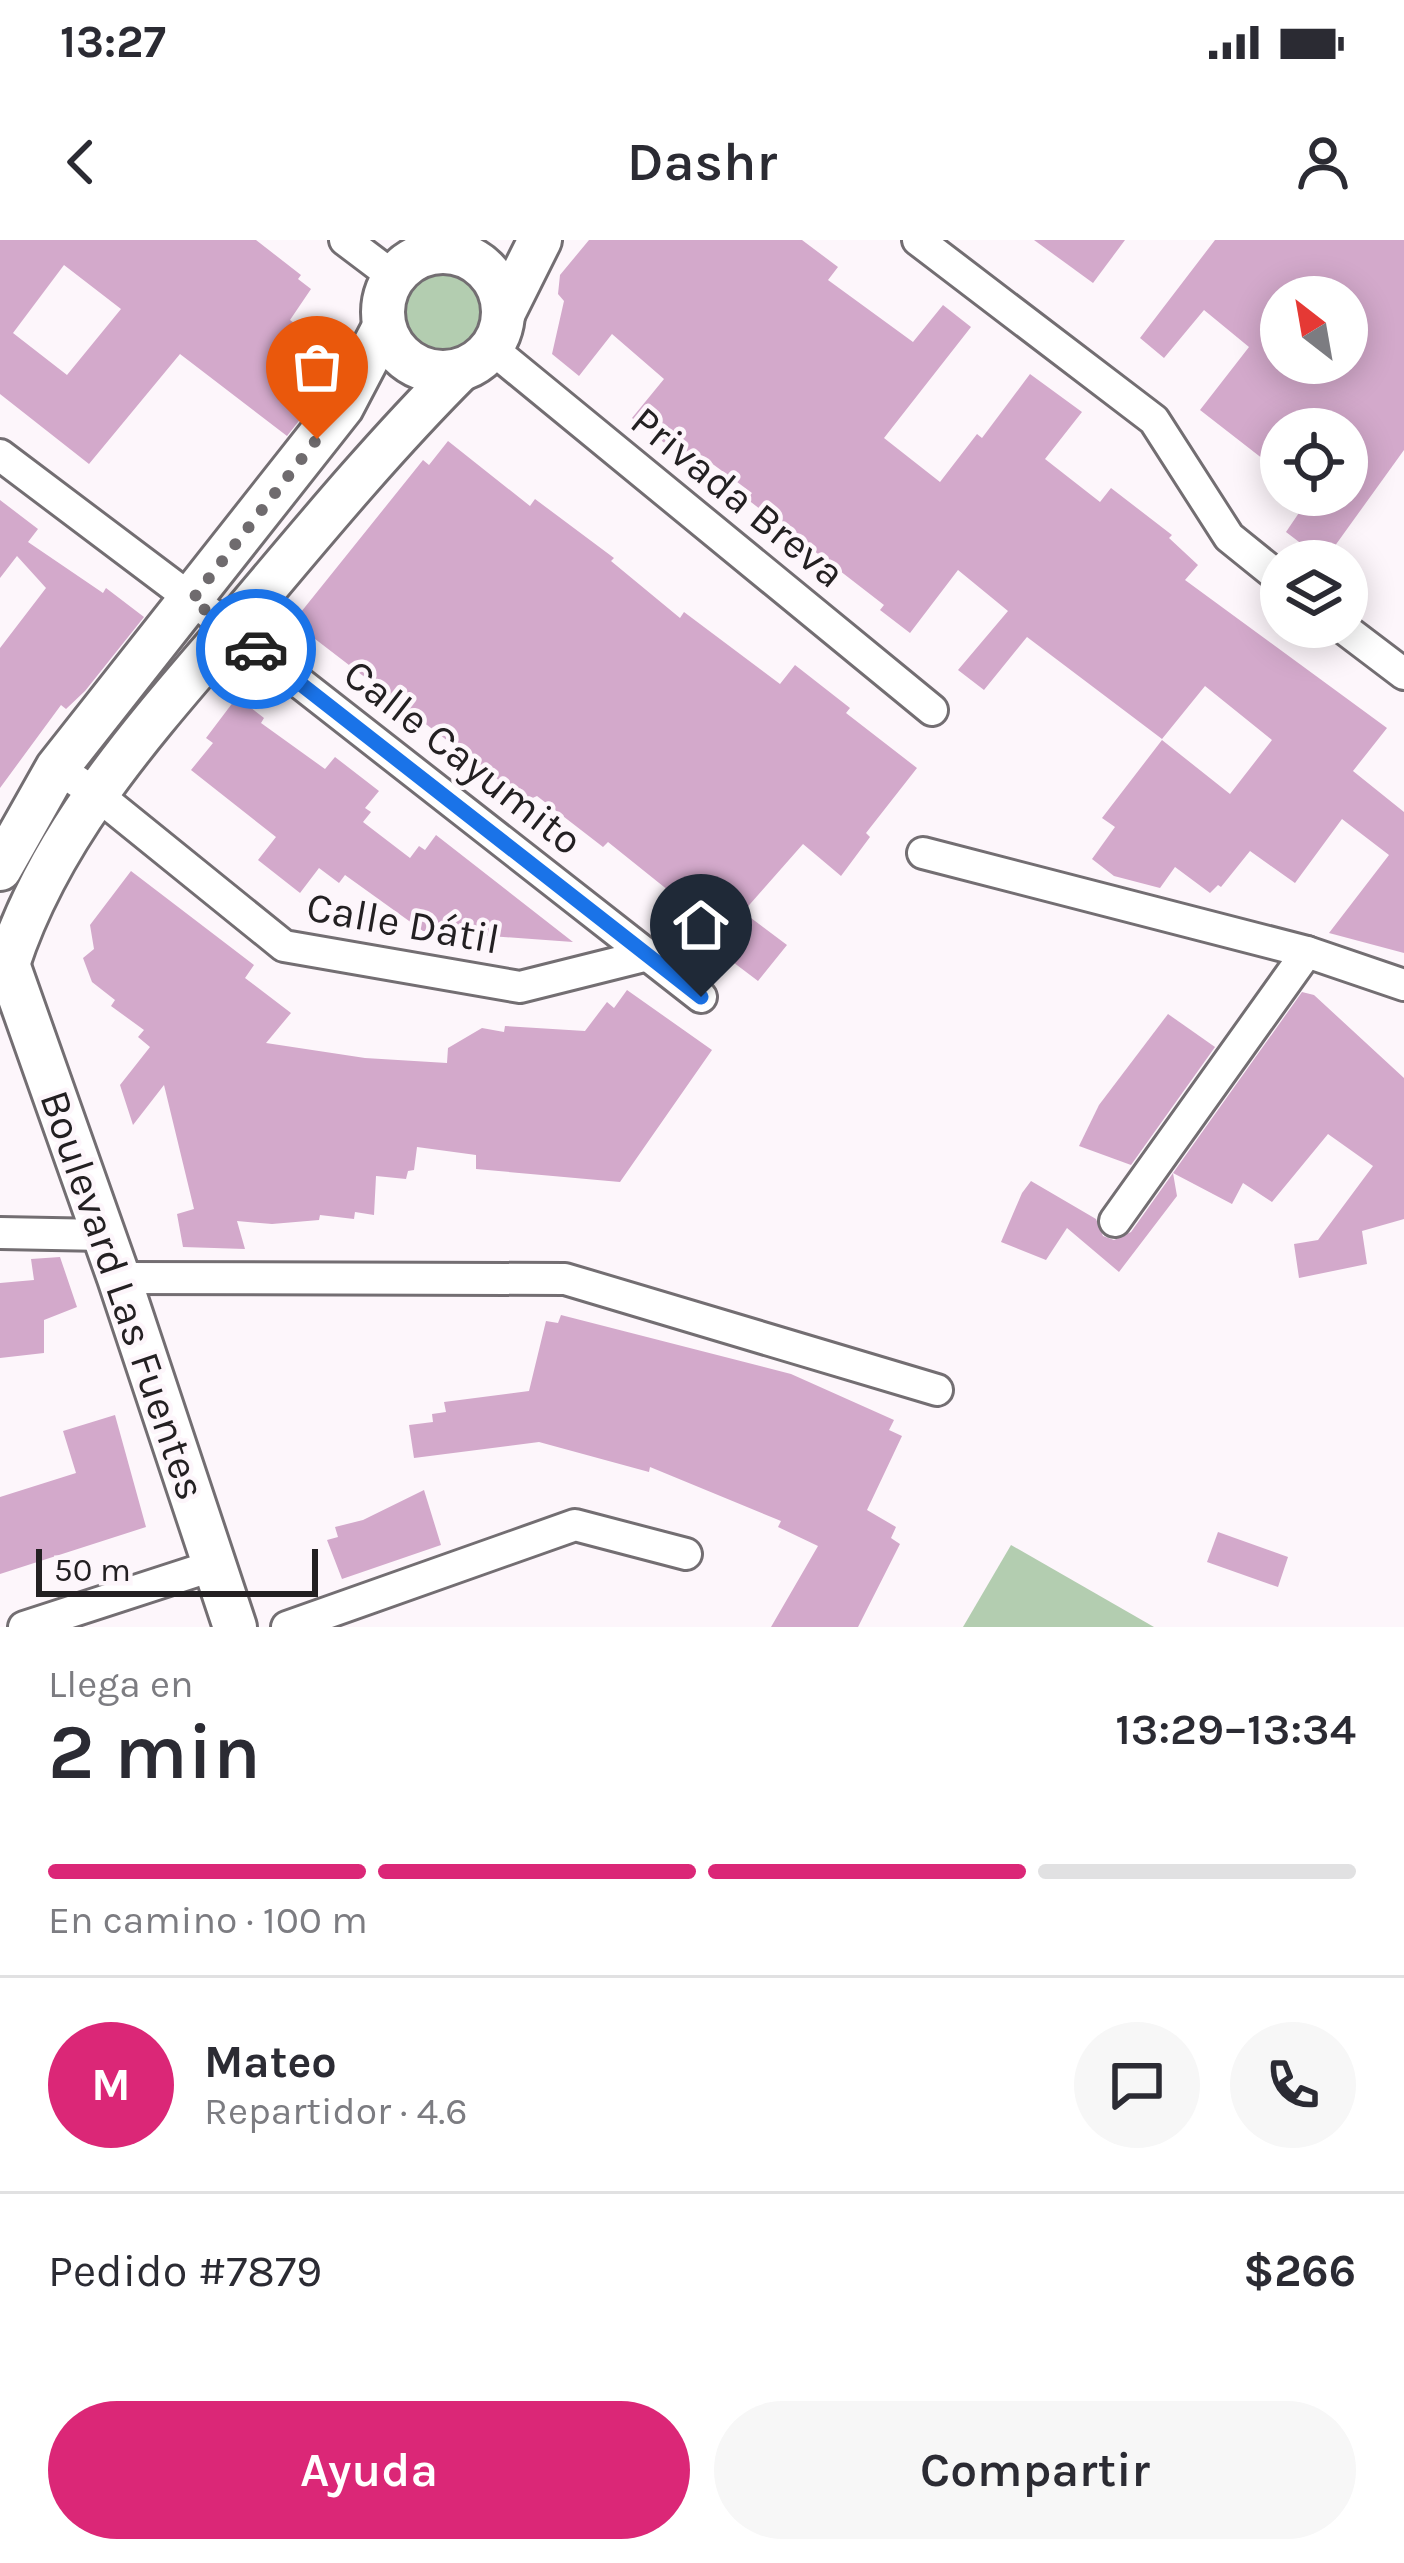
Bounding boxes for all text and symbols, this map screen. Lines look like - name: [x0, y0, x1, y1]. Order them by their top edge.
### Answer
- text: 13:27: [60, 16, 166, 68]
- icon: back: [48, 129, 114, 195]
- icon: person: [1290, 129, 1356, 195]
- text: Dashr: [627, 130, 777, 194]
- north arrow: [1260, 276, 1368, 384]
- map controls: [1260, 276, 1368, 648]
- pin: [266, 316, 368, 439]
- icon: bag: [284, 334, 350, 400]
- street label: Privada Breva: [621, 396, 855, 598]
- button: locate: [1260, 408, 1368, 516]
- button: layers: [1260, 540, 1368, 648]
- courier: [196, 589, 316, 709]
- icon: car: [223, 616, 289, 682]
- street label: Calle Cayumito: [334, 649, 592, 865]
- pin: [650, 874, 752, 997]
- street label: Calle Dátil: [303, 881, 503, 965]
- icon: home: [668, 892, 734, 958]
- street label: Boulevard Las Fuentes: [29, 1084, 217, 1506]
- scale bar: [36, 1543, 318, 1596]
- text: 50 m: [54, 1551, 131, 1589]
- text: Llega en: [48, 1661, 194, 1707]
- text: 13:29–13:34: [1115, 1703, 1356, 1755]
- text: 2 min: [48, 1706, 261, 1798]
- text: En camino · 100 m: [48, 1897, 368, 1943]
- button: chat: [1074, 2022, 1200, 2148]
- button: phone: [1230, 2022, 1356, 2148]
- text: Mateo: [204, 2036, 337, 2088]
- text: M: [91, 2059, 131, 2111]
- text: Repartidor · 4.6: [204, 2088, 468, 2134]
- text: Pedido #7879: [48, 2245, 322, 2297]
- text: $266: [1243, 2245, 1356, 2297]
- button: Ayuda: [48, 2401, 690, 2539]
- button: Compartir: [714, 2401, 1356, 2539]

